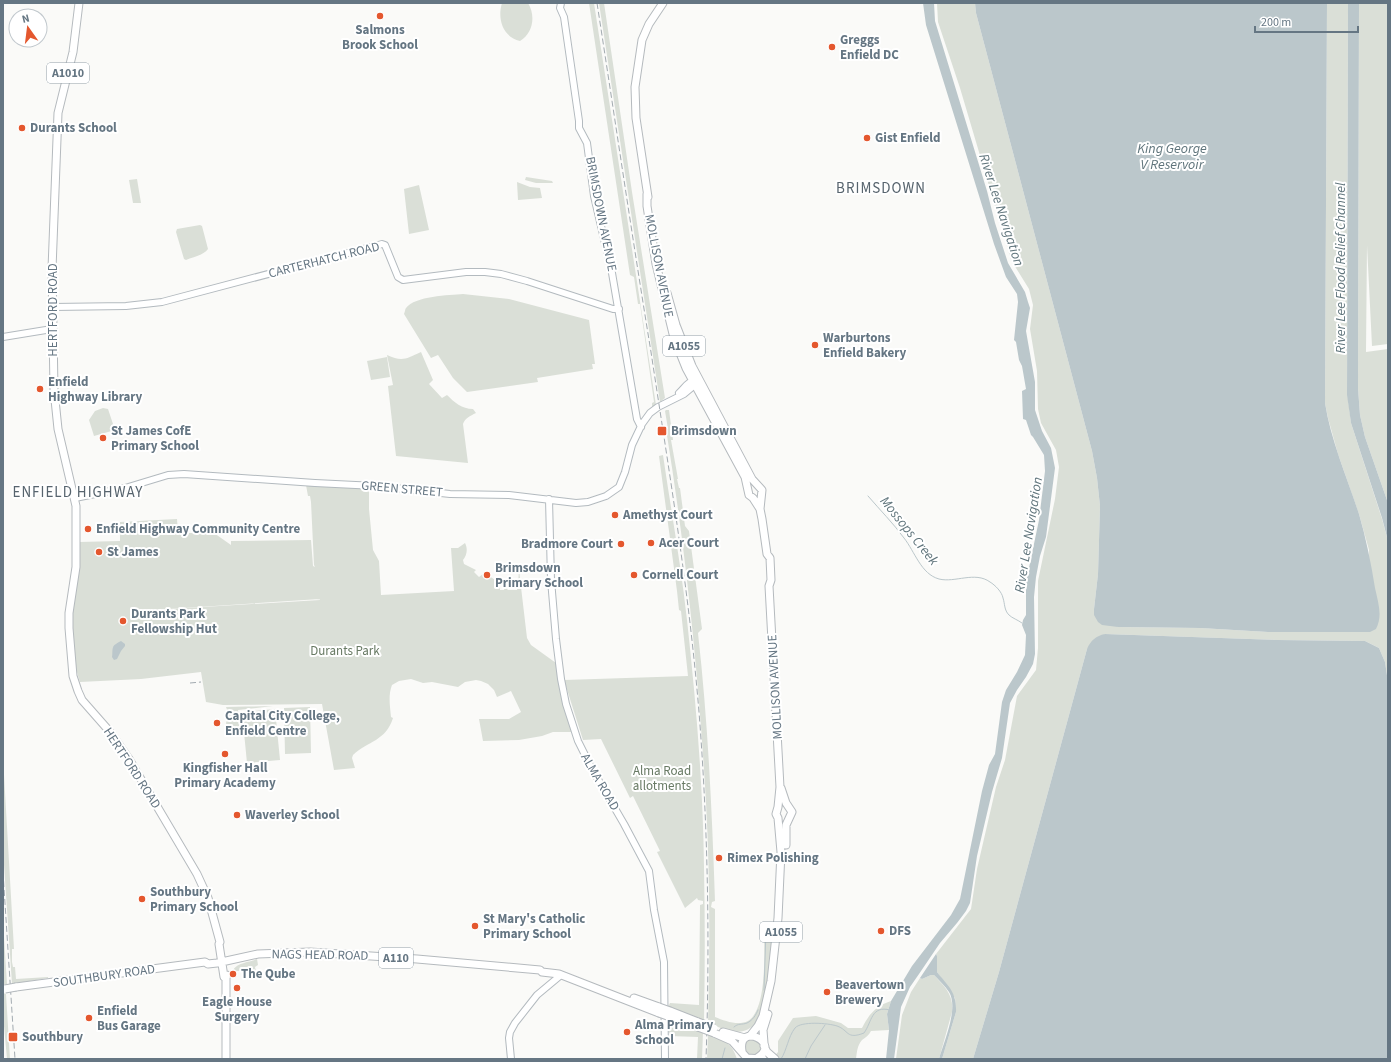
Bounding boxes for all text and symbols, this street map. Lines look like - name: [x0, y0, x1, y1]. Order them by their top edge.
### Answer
- north arrow: [8, 8, 48, 48]
- scale bar: [1255, 8, 1358, 34]
- text: N: [20, 11, 31, 27]
- marker: Salmons Brook School: [375, 11, 385, 21]
- text: 200 m: [1261, 14, 1291, 31]
- place label: Salmons Brook School: [342, 21, 418, 54]
- place label: Greggs Enfield DC: [840, 31, 899, 64]
- marker: Greggs Enfield DC: [827, 42, 837, 52]
- road number: A1010: [47, 63, 89, 83]
- place label: Durants School: [30, 119, 117, 137]
- marker: Durants School: [17, 123, 27, 133]
- place label: Gist Enfield: [875, 129, 940, 147]
- marker: Gist Enfield: [862, 133, 872, 143]
- water label: King George V Reservoir: [1137, 139, 1207, 175]
- water label: River Lee Navigation: [973, 151, 1029, 269]
- street label: BRIMSDOWN AVENUE: [581, 155, 621, 273]
- district label: BRIMSDOWN: [836, 178, 926, 199]
- water label: River Lee Flood Relief Channel: [1331, 182, 1351, 353]
- street label: MOLLISON AVENUE: [640, 213, 678, 319]
- street label: CARTERHATCH ROAD: [267, 237, 381, 283]
- street label: HERTFORD ROAD: [44, 263, 62, 357]
- place label: Warburtons Enfield Bakery: [823, 329, 907, 362]
- road number: A1055: [663, 336, 705, 356]
- marker: Warburtons Enfield Bakery: [810, 340, 820, 350]
- place label: Enfield Highway Library: [48, 373, 143, 406]
- marker: Enfield Highway Library: [35, 384, 45, 394]
- place label: St James CofE Primary School: [111, 422, 199, 455]
- place label: Brimsdown: [671, 422, 737, 440]
- marker: Brimsdown: [656, 425, 668, 437]
- marker: St James CofE Primary School: [98, 433, 108, 443]
- street label: GREEN STREET: [360, 476, 444, 502]
- water label: River Lee Navigation: [1010, 476, 1048, 594]
- district label: ENFIELD HIGHWAY: [12, 482, 144, 503]
- water label: Mossops Creek: [875, 492, 943, 570]
- place label: Amethyst Court: [622, 506, 713, 524]
- marker: Amethyst Court: [610, 510, 620, 520]
- place label: Enfield Highway Community Centre: [96, 520, 301, 538]
- marker: Enfield Highway Community Centre: [83, 524, 93, 534]
- place label: Acer Court: [658, 534, 719, 552]
- place label: Bradmore Court: [521, 535, 613, 553]
- marker: Acer Court: [646, 538, 656, 548]
- marker: Bradmore Court: [616, 539, 626, 549]
- place label: St James: [107, 543, 159, 561]
- marker: St James: [94, 547, 104, 557]
- place label: Brimsdown Primary School: [495, 559, 583, 592]
- place label: Cornell Court: [642, 566, 719, 584]
- marker: Brimsdown Primary School: [482, 570, 492, 580]
- marker: Cornell Court: [629, 570, 639, 580]
- place label: Durants Park Fellowship Hut: [131, 605, 217, 638]
- marker: Durants Park Fellowship Hut: [118, 616, 128, 626]
- street label: MOLLISON AVENUE: [763, 634, 787, 740]
- park label: Durants Park: [310, 642, 380, 660]
- place label: Capital City College, Enfield Centre: [225, 707, 340, 740]
- marker: Capital City College, Enfield Centre: [212, 718, 222, 728]
- street label: HERTFORD ROAD: [99, 724, 165, 812]
- marker: Kingfisher Hall Primary Academy: [220, 749, 230, 759]
- street label: ALMA ROAD: [576, 750, 624, 814]
- place label: Kingfisher Hall Primary Academy: [174, 759, 276, 792]
- park label: Alma Road allotments: [633, 762, 692, 795]
- place label: Waverley School: [245, 806, 340, 824]
- marker: Waverley School: [232, 810, 242, 820]
- place label: Rimex Polishing: [727, 849, 819, 867]
- marker: Rimex Polishing: [714, 853, 724, 863]
- place label: Southbury Primary School: [150, 883, 238, 916]
- marker: Southbury Primary School: [137, 894, 147, 904]
- place label: St Mary's Catholic Primary School: [483, 910, 585, 943]
- marker: St Mary's Catholic Primary School: [470, 921, 480, 931]
- road number: A1055: [760, 922, 802, 942]
- place label: DFS: [889, 922, 911, 940]
- marker: DFS: [876, 926, 886, 936]
- street label: NAGS HEAD ROAD: [271, 945, 369, 965]
- road number: A110: [379, 948, 413, 968]
- street label: SOUTHBURY ROAD: [52, 960, 156, 992]
- place label: The Qube: [241, 965, 296, 983]
- marker: The Qube: [228, 969, 238, 979]
- place label: Beavertown Brewery: [835, 976, 904, 1009]
- marker: Eagle House Surgery: [232, 983, 242, 993]
- marker: Beavertown Brewery: [822, 987, 832, 997]
- place label: Eagle House Surgery: [202, 993, 272, 1026]
- place label: Enfield Bus Garage: [97, 1002, 161, 1035]
- marker: Enfield Bus Garage: [84, 1013, 94, 1023]
- place label: Alma Primary School: [634, 1016, 714, 1049]
- marker: Alma Primary School: [622, 1027, 632, 1037]
- place label: Southbury: [22, 1028, 83, 1046]
- marker: Southbury: [7, 1031, 19, 1043]

